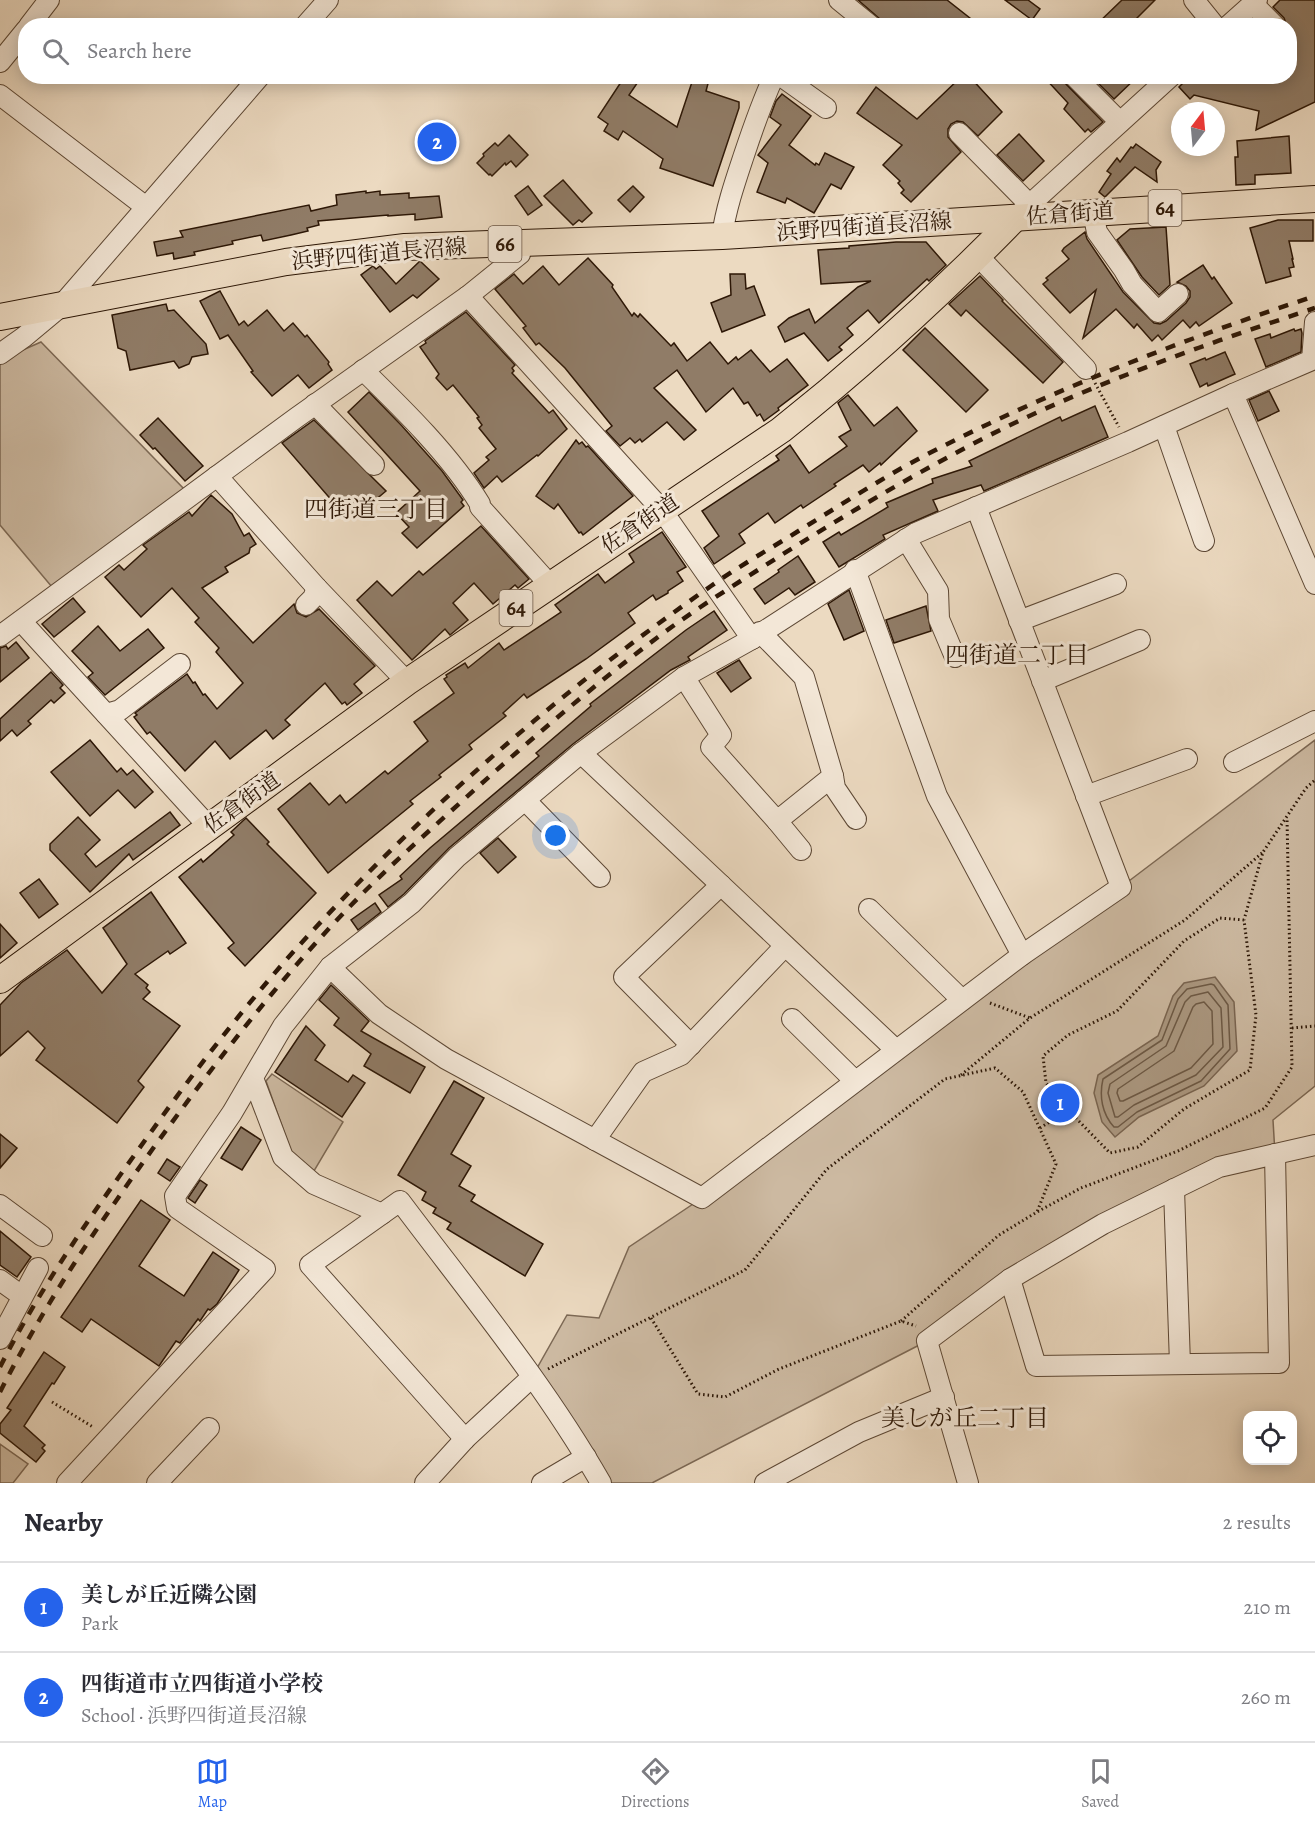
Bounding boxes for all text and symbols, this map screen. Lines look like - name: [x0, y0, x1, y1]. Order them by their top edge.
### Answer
- search box: [18, 18, 1297, 84]
- icon: search: [39, 35, 72, 68]
- text: Search here: [87, 36, 192, 66]
- north arrow: [1171, 102, 1225, 156]
- pin: 2: [418, 120, 456, 164]
- road number: 64: [1148, 190, 1182, 226]
- street label: 佐倉街道: [1025, 196, 1115, 232]
- street label: 浜野四街道長沼線: [775, 206, 953, 248]
- road number: 66: [488, 226, 522, 262]
- street label: 浜野四街道長沼線: [290, 231, 468, 277]
- street label: 佐倉街道: [595, 487, 685, 561]
- district label: 四街道三丁目: [304, 493, 448, 525]
- road number: 64: [500, 590, 532, 626]
- district label: 四街道二丁目: [945, 639, 1089, 671]
- street label: 佐倉街道: [198, 765, 286, 841]
- your location: [541, 821, 570, 850]
- pin: 1: [1040, 1080, 1080, 1126]
- district label: 美しが丘二丁目: [881, 1402, 1049, 1434]
- map controls: [1243, 1411, 1297, 1465]
- button: locate: [1243, 1411, 1297, 1465]
- text: Nearby: [24, 1505, 103, 1540]
- text: 2 results: [1223, 1509, 1291, 1536]
- text: 美しが丘近隣公園: [81, 1580, 257, 1610]
- text: 1: [40, 1594, 47, 1621]
- text: 210 m: [1243, 1594, 1291, 1621]
- text: Park: [81, 1610, 119, 1637]
- text: 四街道市立四街道小学校: [81, 1669, 323, 1699]
- text: 2: [39, 1684, 48, 1711]
- text: 260 m: [1241, 1684, 1291, 1711]
- text: School · 浜野四街道長沼線: [81, 1702, 307, 1729]
- tab: Map: [196, 1755, 229, 1813]
- tab: Directions: [621, 1755, 689, 1813]
- tab: Saved: [1081, 1755, 1119, 1813]

